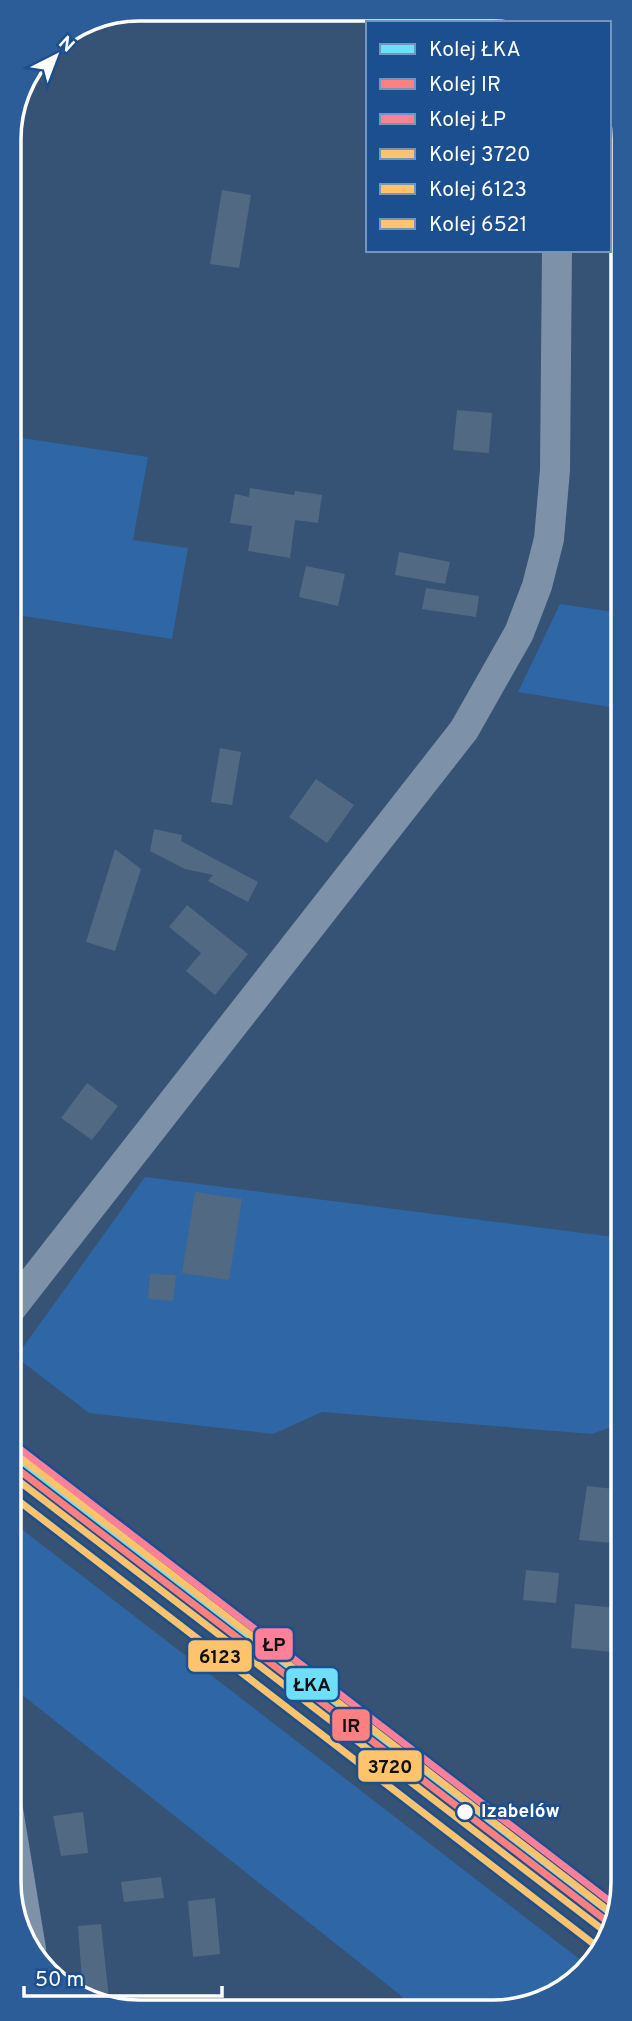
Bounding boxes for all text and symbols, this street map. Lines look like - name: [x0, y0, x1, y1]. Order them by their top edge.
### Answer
- north arrow: [21, 21, 91, 91]
- legend: [366, 21, 611, 252]
- text: N: [53, 31, 79, 58]
- text: Kolej ŁKA: [429, 37, 521, 64]
- text: Kolej IR: [429, 72, 501, 99]
- text: Kolej ŁP: [429, 107, 506, 134]
- text: Kolej 3720: [429, 142, 531, 169]
- text: Kolej 6123: [429, 177, 527, 204]
- text: Kolej 6521: [429, 212, 527, 239]
- line badge: ŁP: [254, 1627, 294, 1661]
- text: ŁP: [263, 1634, 285, 1658]
- line badge: 6123: [187, 1639, 253, 1673]
- text: 6123: [199, 1646, 241, 1670]
- line badge: ŁKA: [285, 1667, 339, 1701]
- text: ŁKA: [293, 1674, 331, 1698]
- line badge: IR: [331, 1708, 371, 1742]
- text: IR: [342, 1715, 360, 1739]
- line badge: 3720: [357, 1749, 423, 1783]
- text: 3720: [367, 1756, 413, 1780]
- place label: Izabelów: [481, 1800, 560, 1824]
- marker: Izabelów: [455, 1802, 475, 1822]
- scale bar: [24, 1954, 222, 1998]
- text: 50 m: [35, 1967, 84, 1994]

